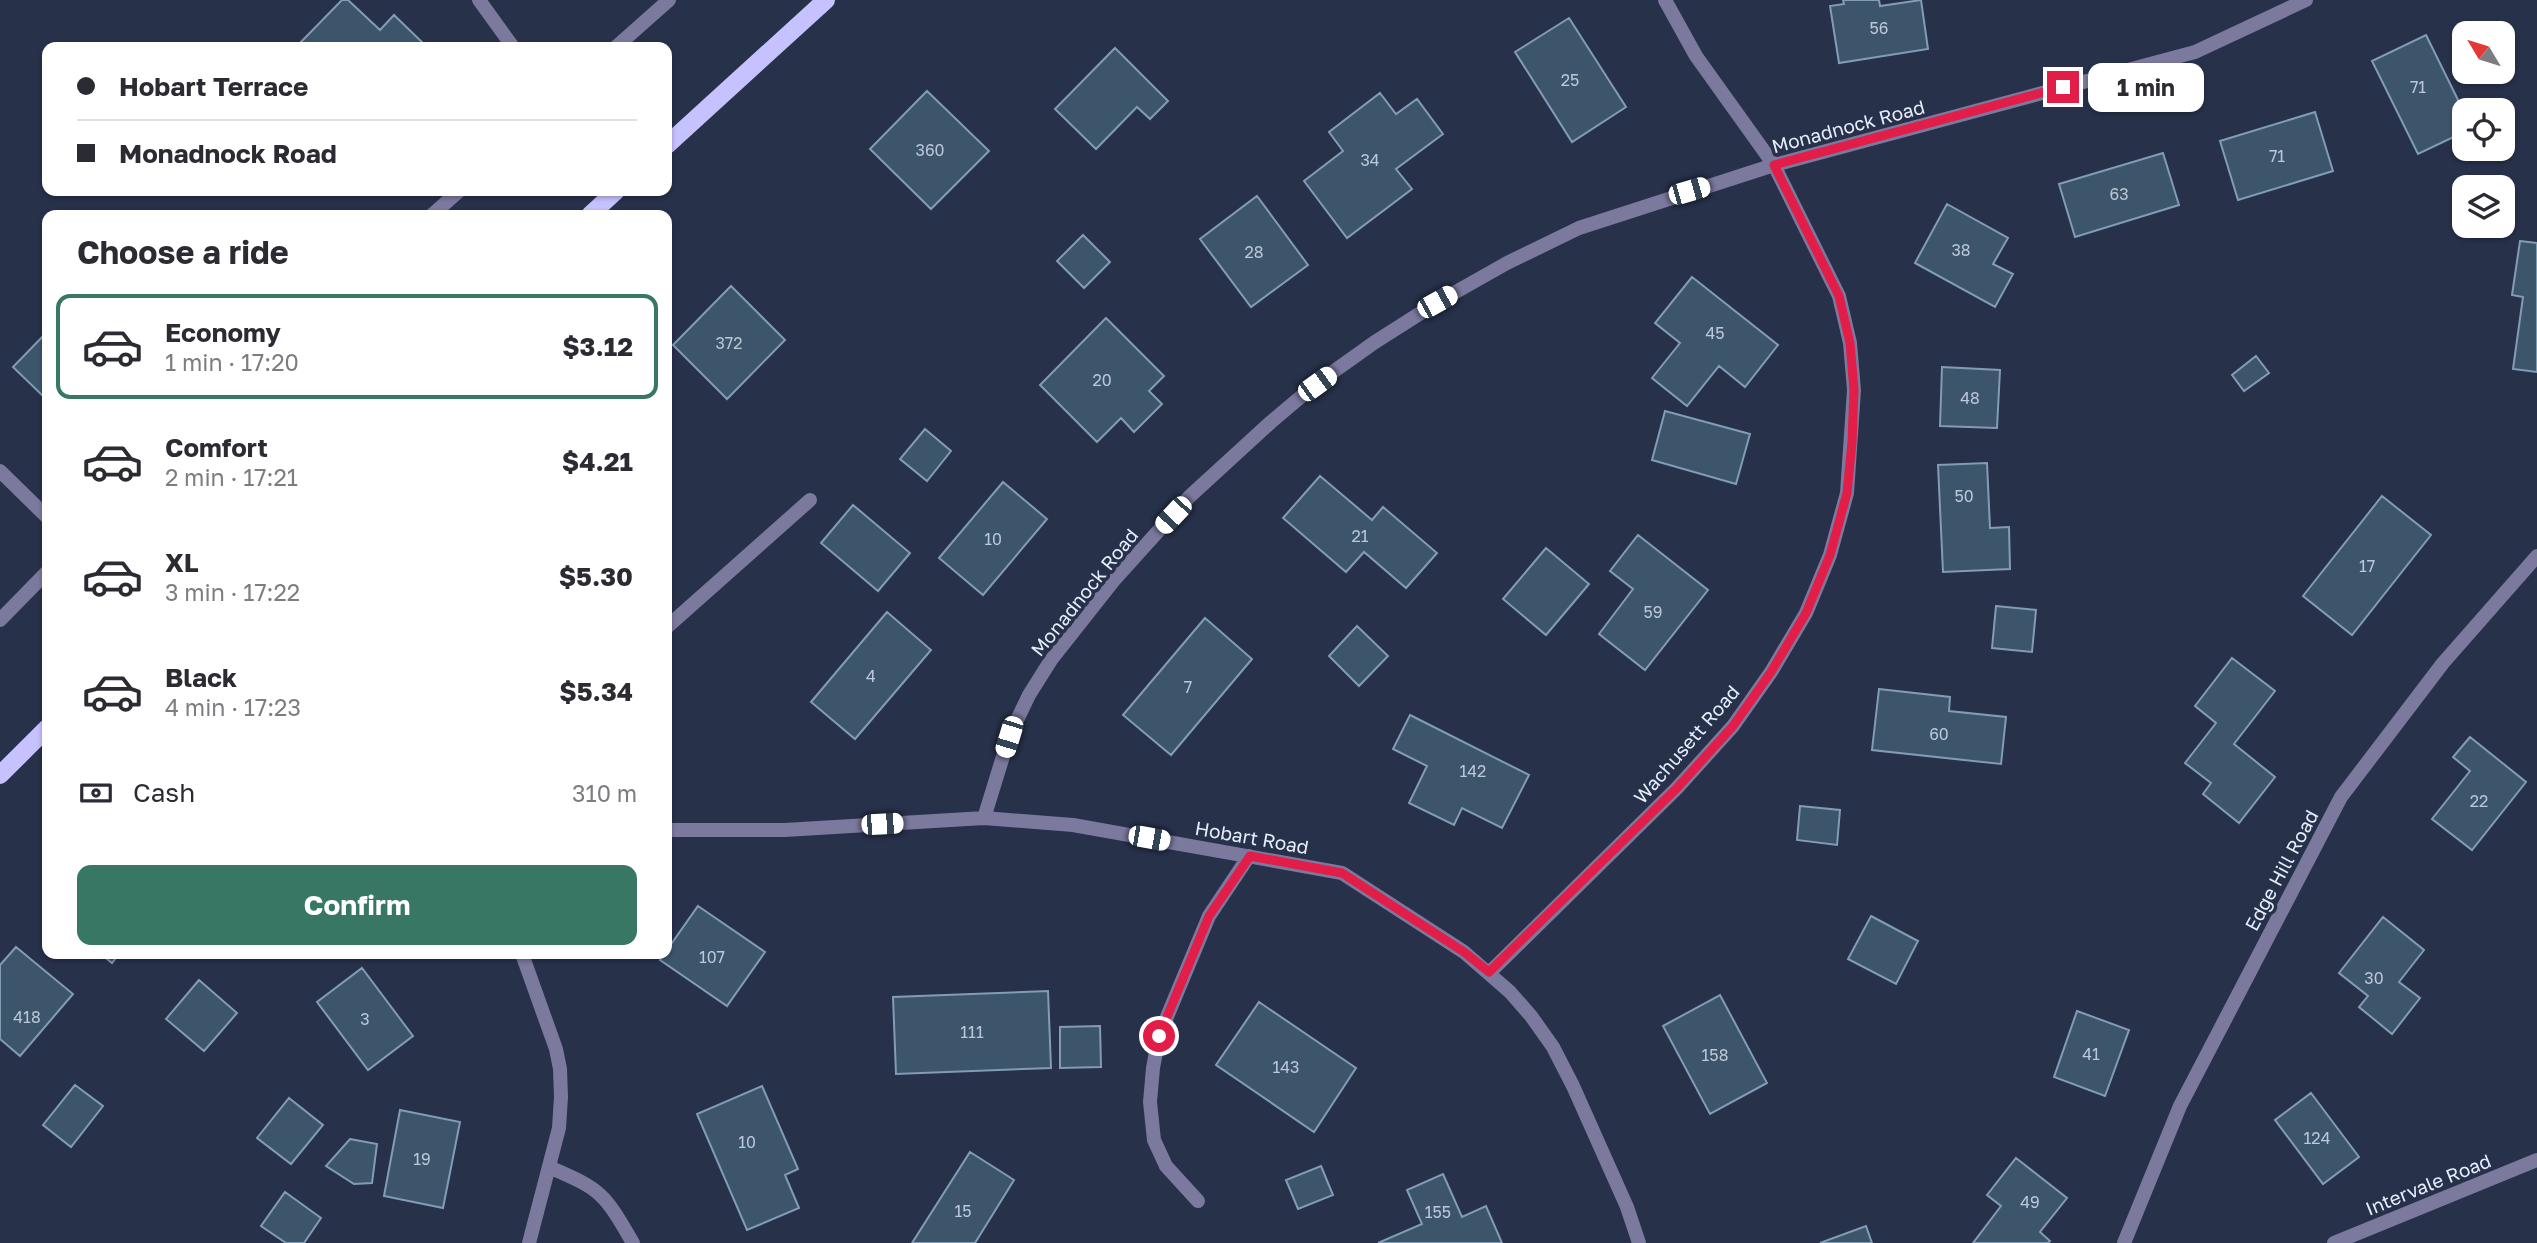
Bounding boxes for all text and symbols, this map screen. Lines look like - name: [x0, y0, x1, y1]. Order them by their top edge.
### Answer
- house number: 56: [1870, 18, 1888, 38]
- north arrow: [2452, 21, 2515, 84]
- map controls: [2452, 21, 2515, 238]
- callout: 1 min: [2088, 62, 2203, 112]
- house number: 25: [1561, 70, 1579, 90]
- text: Hobart Terrace: [119, 71, 308, 102]
- route end: [2047, 71, 2079, 103]
- text: 1 min: [2117, 73, 2175, 101]
- house number: 71: [2410, 77, 2426, 97]
- street label: Monadnock Road: [1769, 95, 1927, 157]
- button: locate: [2452, 98, 2515, 161]
- text: Monadnock Road: [119, 138, 337, 169]
- house number: 360: [916, 140, 944, 160]
- house number: 71: [2269, 146, 2285, 166]
- house number: 34: [1360, 150, 1380, 170]
- car: [1666, 175, 1713, 207]
- button: layers: [2452, 175, 2515, 238]
- house number: 63: [2109, 184, 2129, 204]
- text: Choose a ride: [77, 233, 289, 271]
- house number: 38: [1951, 240, 1971, 260]
- house number: 28: [1244, 242, 1264, 262]
- car: [1414, 283, 1461, 321]
- icon: car: [81, 315, 144, 378]
- text: Economy: [165, 317, 281, 348]
- house number: 45: [1705, 323, 1725, 343]
- text: $3.12: [562, 331, 633, 362]
- house number: 372: [715, 333, 743, 353]
- text: 1 min · 17:20: [165, 348, 299, 376]
- car: [1294, 363, 1341, 405]
- house number: 20: [1092, 370, 1112, 390]
- house number: 48: [1960, 388, 1980, 408]
- icon: car: [81, 430, 144, 493]
- text: Comfort: [165, 432, 268, 463]
- text: $4.21: [562, 446, 633, 477]
- text: 2 min · 17:21: [165, 463, 298, 491]
- house number: 50: [1954, 486, 1974, 506]
- car: [1151, 492, 1196, 538]
- street label: Monadnock Road: [1026, 524, 1142, 660]
- house number: 21: [1351, 526, 1369, 546]
- house number: 10: [984, 529, 1002, 549]
- icon: car: [81, 545, 144, 608]
- text: XL: [165, 547, 199, 578]
- house number: 17: [2359, 556, 2375, 576]
- text: $5.30: [559, 561, 633, 592]
- text: 3 min · 17:22: [165, 578, 300, 606]
- house number: 59: [1644, 602, 1662, 622]
- icon: car: [81, 660, 144, 723]
- text: Black: [165, 662, 237, 693]
- house number: 4: [866, 666, 876, 686]
- text: $5.34: [559, 676, 633, 707]
- house number: 7: [1184, 677, 1192, 697]
- street label: Wachusett Road: [1628, 680, 1744, 808]
- text: 4 min · 17:23: [165, 693, 301, 721]
- car: [993, 714, 1026, 760]
- house number: 60: [1929, 724, 1949, 744]
- house number: 142: [1460, 761, 1486, 781]
- icon: cash: [77, 774, 115, 812]
- text: Cash: [133, 777, 195, 808]
- text: 310 m: [572, 779, 637, 807]
- house number: 22: [2470, 791, 2488, 811]
- street label: Edge Hill Road: [2239, 806, 2323, 934]
- car: [861, 812, 904, 836]
- street label: Hobart Road: [1193, 816, 1311, 858]
- car: [1127, 824, 1172, 852]
- button: Confirm: [77, 865, 637, 945]
- house number: 107: [699, 947, 725, 967]
- house number: 30: [2364, 968, 2384, 988]
- house number: 418: [13, 1007, 41, 1027]
- house number: 3: [360, 1009, 370, 1029]
- route start: [1143, 1020, 1175, 1052]
- house number: 111: [960, 1022, 984, 1042]
- house number: 41: [2082, 1044, 2100, 1064]
- house number: 158: [1702, 1045, 1728, 1065]
- house number: 143: [1273, 1057, 1299, 1077]
- house number: 124: [2304, 1128, 2330, 1148]
- house number: 10: [738, 1132, 756, 1152]
- street label: Intervale Road: [2362, 1148, 2494, 1220]
- house number: 19: [413, 1149, 431, 1169]
- house number: 49: [2020, 1192, 2040, 1212]
- house number: 15: [954, 1201, 972, 1221]
- house number: 155: [1425, 1202, 1451, 1222]

